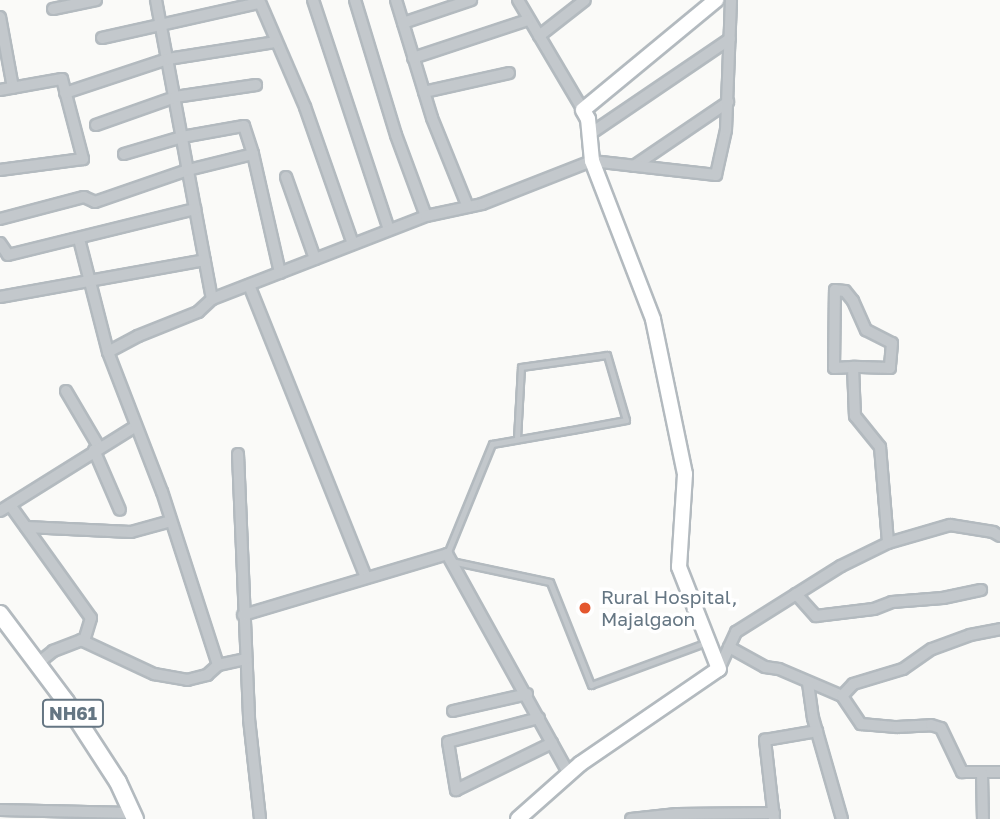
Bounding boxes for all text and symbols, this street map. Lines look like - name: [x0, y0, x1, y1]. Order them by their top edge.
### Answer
- place label: Rural Hospital, Majalgaon: [601, 586, 738, 630]
- marker: Rural Hospital, Majalgaon: [575, 598, 595, 618]
- road number: NH61: [42, 698, 104, 728]

